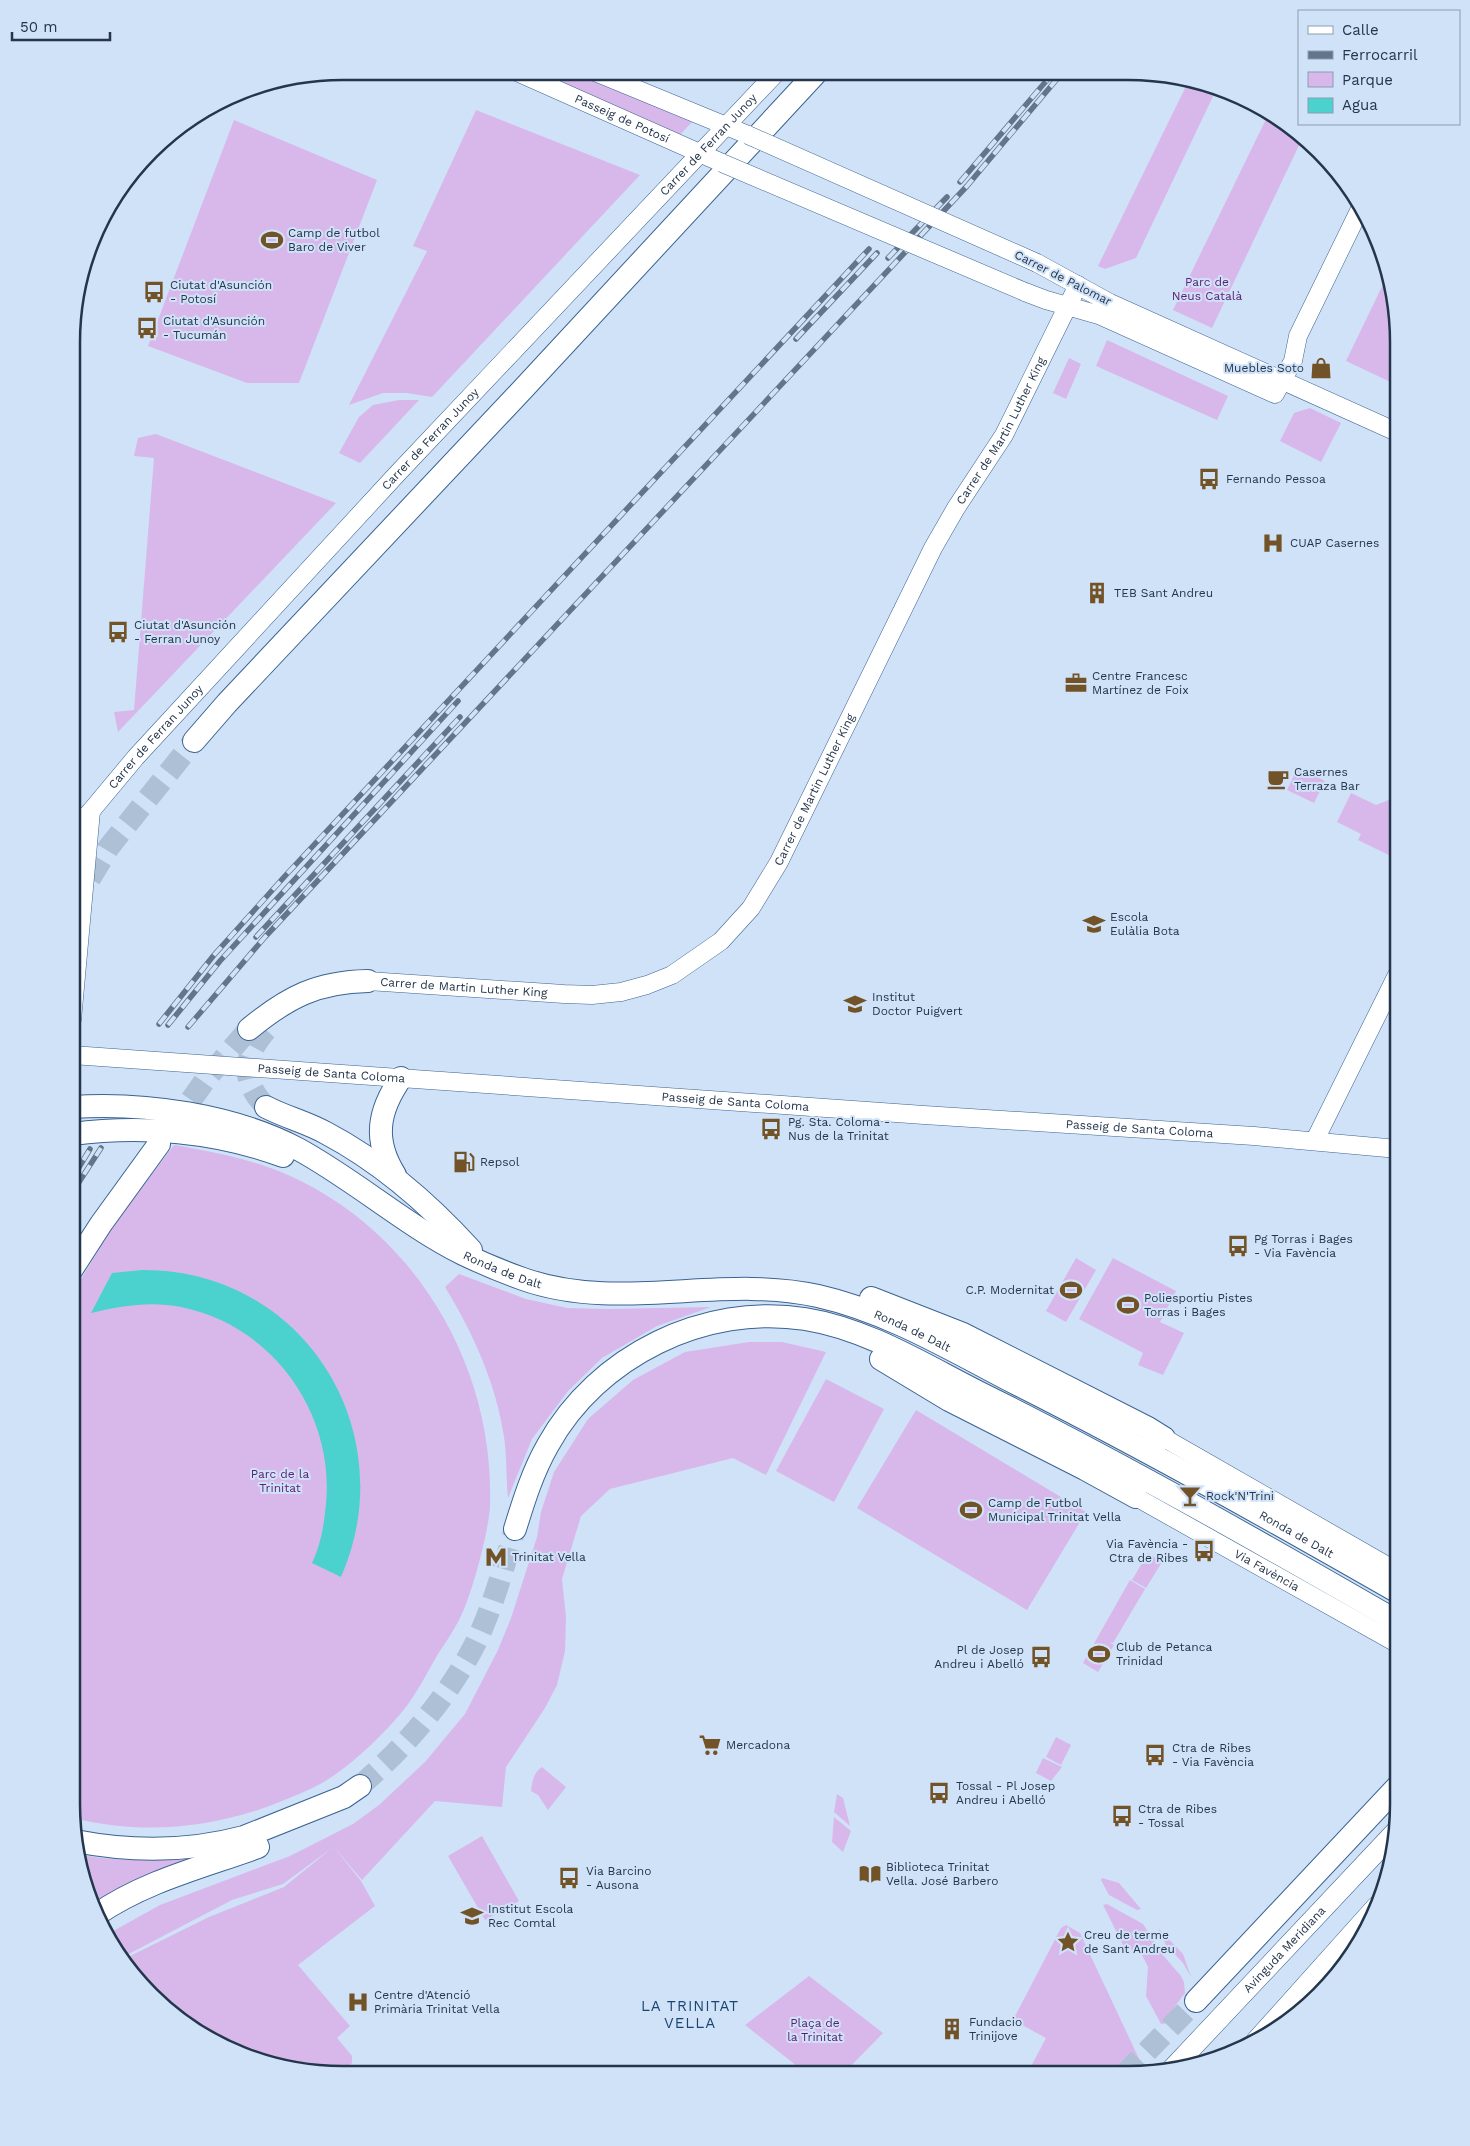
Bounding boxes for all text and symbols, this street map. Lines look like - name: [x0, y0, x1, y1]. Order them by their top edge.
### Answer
- scale bar: [12, 10, 110, 42]
- legend: [1298, 10, 1460, 125]
- text: 50 m: [20, 18, 57, 36]
- text: Calle: [1342, 21, 1379, 39]
- text: Ferrocarril: [1342, 46, 1418, 64]
- text: Parque: [1342, 71, 1393, 89]
- street label: Carrer de Ferran Junoy: [657, 90, 760, 198]
- street label: Passeig de Potosí: [573, 92, 672, 146]
- text: Agua: [1342, 96, 1378, 114]
- place label: Camp de futbol Baro de Viver: [288, 226, 380, 254]
- sports icon: Camp de futbol Baro de Viver: [259, 227, 285, 253]
- street label: Carrer de Palomar: [1012, 247, 1114, 309]
- park label: Parc de Neus Català: [1172, 275, 1242, 303]
- place label: Ciutat d'Asunción - Potosí: [170, 278, 272, 306]
- bus stop icon: Ciutat d'Asunción - Potosí: [141, 279, 167, 305]
- place label: Ciutat d'Asunción - Tucumán: [163, 314, 265, 342]
- bus stop icon: Ciutat d'Asunción - Tucumán: [134, 315, 160, 341]
- street label: Carrer de Martin Luther King: [953, 354, 1049, 507]
- shop icon: Muebles Soto: [1308, 355, 1334, 381]
- place label: Muebles Soto: [1224, 361, 1304, 375]
- street label: Carrer de Ferran Junoy: [379, 385, 482, 493]
- bus stop icon: Fernando Pessoa: [1196, 466, 1222, 492]
- place label: Fernando Pessoa: [1226, 472, 1326, 486]
- hospital icon: CUAP Casernes: [1260, 530, 1286, 556]
- place label: CUAP Casernes: [1290, 536, 1379, 550]
- building icon: TEB Sant Andreu: [1084, 580, 1110, 606]
- place label: TEB Sant Andreu: [1114, 586, 1213, 600]
- place label: Ciutat d'Asunción - Ferran Junoy: [134, 618, 236, 646]
- bus stop icon: Ciutat d'Asunción - Ferran Junoy: [105, 619, 131, 645]
- place label: Centre Francesc Martínez de Foix: [1092, 669, 1189, 697]
- office icon: Centre Francesc Martínez de Foix: [1063, 670, 1089, 696]
- street label: Carrer de Ferran Junoy: [106, 681, 207, 792]
- street label: Carrer de Martin Luther King: [771, 711, 858, 868]
- place label: Casernes Terraza Bar: [1294, 765, 1360, 793]
- cafe icon: Casernes Terraza Bar: [1265, 766, 1291, 792]
- place label: Escola Eulàlia Bota: [1110, 910, 1180, 938]
- school or university icon: Escola Eulàlia Bota: [1081, 911, 1107, 937]
- street label: Carrer de Martin Luther King: [380, 975, 549, 1000]
- place label: Institut Doctor Puigvert: [872, 990, 963, 1018]
- school or university icon: Institut Doctor Puigvert: [842, 991, 868, 1017]
- street label: Passeig de Santa Coloma: [257, 1061, 406, 1085]
- street label: Passeig de Santa Coloma: [661, 1090, 810, 1114]
- place label: Pg. Sta. Coloma - Nus de la Trinitat: [788, 1115, 890, 1143]
- bus stop icon: Pg. Sta. Coloma - Nus de la Trinitat: [758, 1116, 784, 1142]
- street label: Passeig de Santa Coloma: [1065, 1117, 1214, 1140]
- fuel station icon: Repsol: [451, 1149, 477, 1175]
- place label: Repsol: [480, 1155, 520, 1169]
- place label: Pg Torras i Bages - Via Favència: [1254, 1232, 1353, 1260]
- bus stop icon: Pg Torras i Bages - Via Favència: [1225, 1233, 1251, 1259]
- street label: Ronda de Dalt: [461, 1248, 543, 1291]
- sports icon: C.P. Modernitat: [1058, 1277, 1084, 1303]
- place label: C.P. Modernitat: [966, 1283, 1054, 1297]
- place label: Poliesportiu Pistes Torras i Bages: [1144, 1291, 1253, 1319]
- sports icon: Poliesportiu Pistes Torras i Bages: [1115, 1292, 1141, 1318]
- street label: Ronda de Dalt: [872, 1307, 953, 1355]
- park label: Parc de la Trinitat: [251, 1467, 310, 1495]
- bar icon: Rock'N'Trini: [1177, 1483, 1203, 1509]
- place label: Rock'N'Trini: [1206, 1489, 1274, 1503]
- place label: Camp de Futbol Municipal Trinitat Vella: [988, 1496, 1121, 1524]
- sports icon: Camp de Futbol Municipal Trinitat Vella: [958, 1497, 984, 1523]
- street label: Ronda de Dalt: [1257, 1508, 1336, 1561]
- place label: Via Favència - Ctra de Ribes: [1106, 1537, 1188, 1565]
- bus stop icon: Via Favència - Ctra de Ribes: [1191, 1538, 1217, 1564]
- metro station icon: Trinitat Vella: [483, 1544, 509, 1570]
- street label: Via Favència: [1232, 1547, 1302, 1594]
- place label: Trinitat Vella: [512, 1550, 586, 1564]
- place label: Club de Petanca Trinidad: [1116, 1640, 1212, 1668]
- sports icon: Club de Petanca Trinidad: [1086, 1641, 1112, 1667]
- place label: Pl de Josep Andreu i Abelló: [934, 1643, 1024, 1671]
- bus stop icon: Pl de Josep Andreu i Abelló: [1028, 1644, 1054, 1670]
- supermarket icon: Mercadona: [697, 1732, 723, 1758]
- place label: Mercadona: [726, 1738, 790, 1752]
- place label: Ctra de Ribes - Via Favència: [1172, 1741, 1254, 1769]
- bus stop icon: Ctra de Ribes - Via Favència: [1142, 1742, 1168, 1768]
- place label: Tossal - Pl Josep Andreu i Abelló: [956, 1779, 1055, 1807]
- bus stop icon: Tossal - Pl Josep Andreu i Abelló: [926, 1780, 952, 1806]
- place label: Ctra de Ribes - Tossal: [1138, 1802, 1217, 1830]
- bus stop icon: Ctra de Ribes - Tossal: [1109, 1803, 1135, 1829]
- place label: Biblioteca Trinitat Vella. José Barbero: [886, 1860, 998, 1888]
- library icon: Biblioteca Trinitat Vella. José Barbero: [857, 1861, 883, 1887]
- place label: Via Barcino - Ausona: [586, 1864, 651, 1892]
- bus stop icon: Via Barcino - Ausona: [556, 1865, 582, 1891]
- place label: Institut Escola Rec Comtal: [488, 1902, 574, 1930]
- school or university icon: Institut Escola Rec Comtal: [459, 1903, 485, 1929]
- street label: Avinguda Meridiana: [1240, 1903, 1328, 1996]
- place label: Creu de terme de Sant Andreu: [1084, 1928, 1175, 1956]
- place icon: Creu de terme de Sant Andreu: [1055, 1929, 1081, 1955]
- place label: Centre d'Atenció Primària Trinitat Vella: [374, 1988, 500, 2016]
- hospital icon: Centre d'Atenció Primària Trinitat Vella: [345, 1989, 371, 2015]
- district label: LA TRINITAT VELLA: [641, 1997, 739, 2032]
- place label: Fundacio Trinijove: [969, 2015, 1022, 2043]
- park label: Plaça de la Trinitat: [787, 2016, 843, 2044]
- building icon: Fundacio Trinijove: [939, 2016, 965, 2042]

